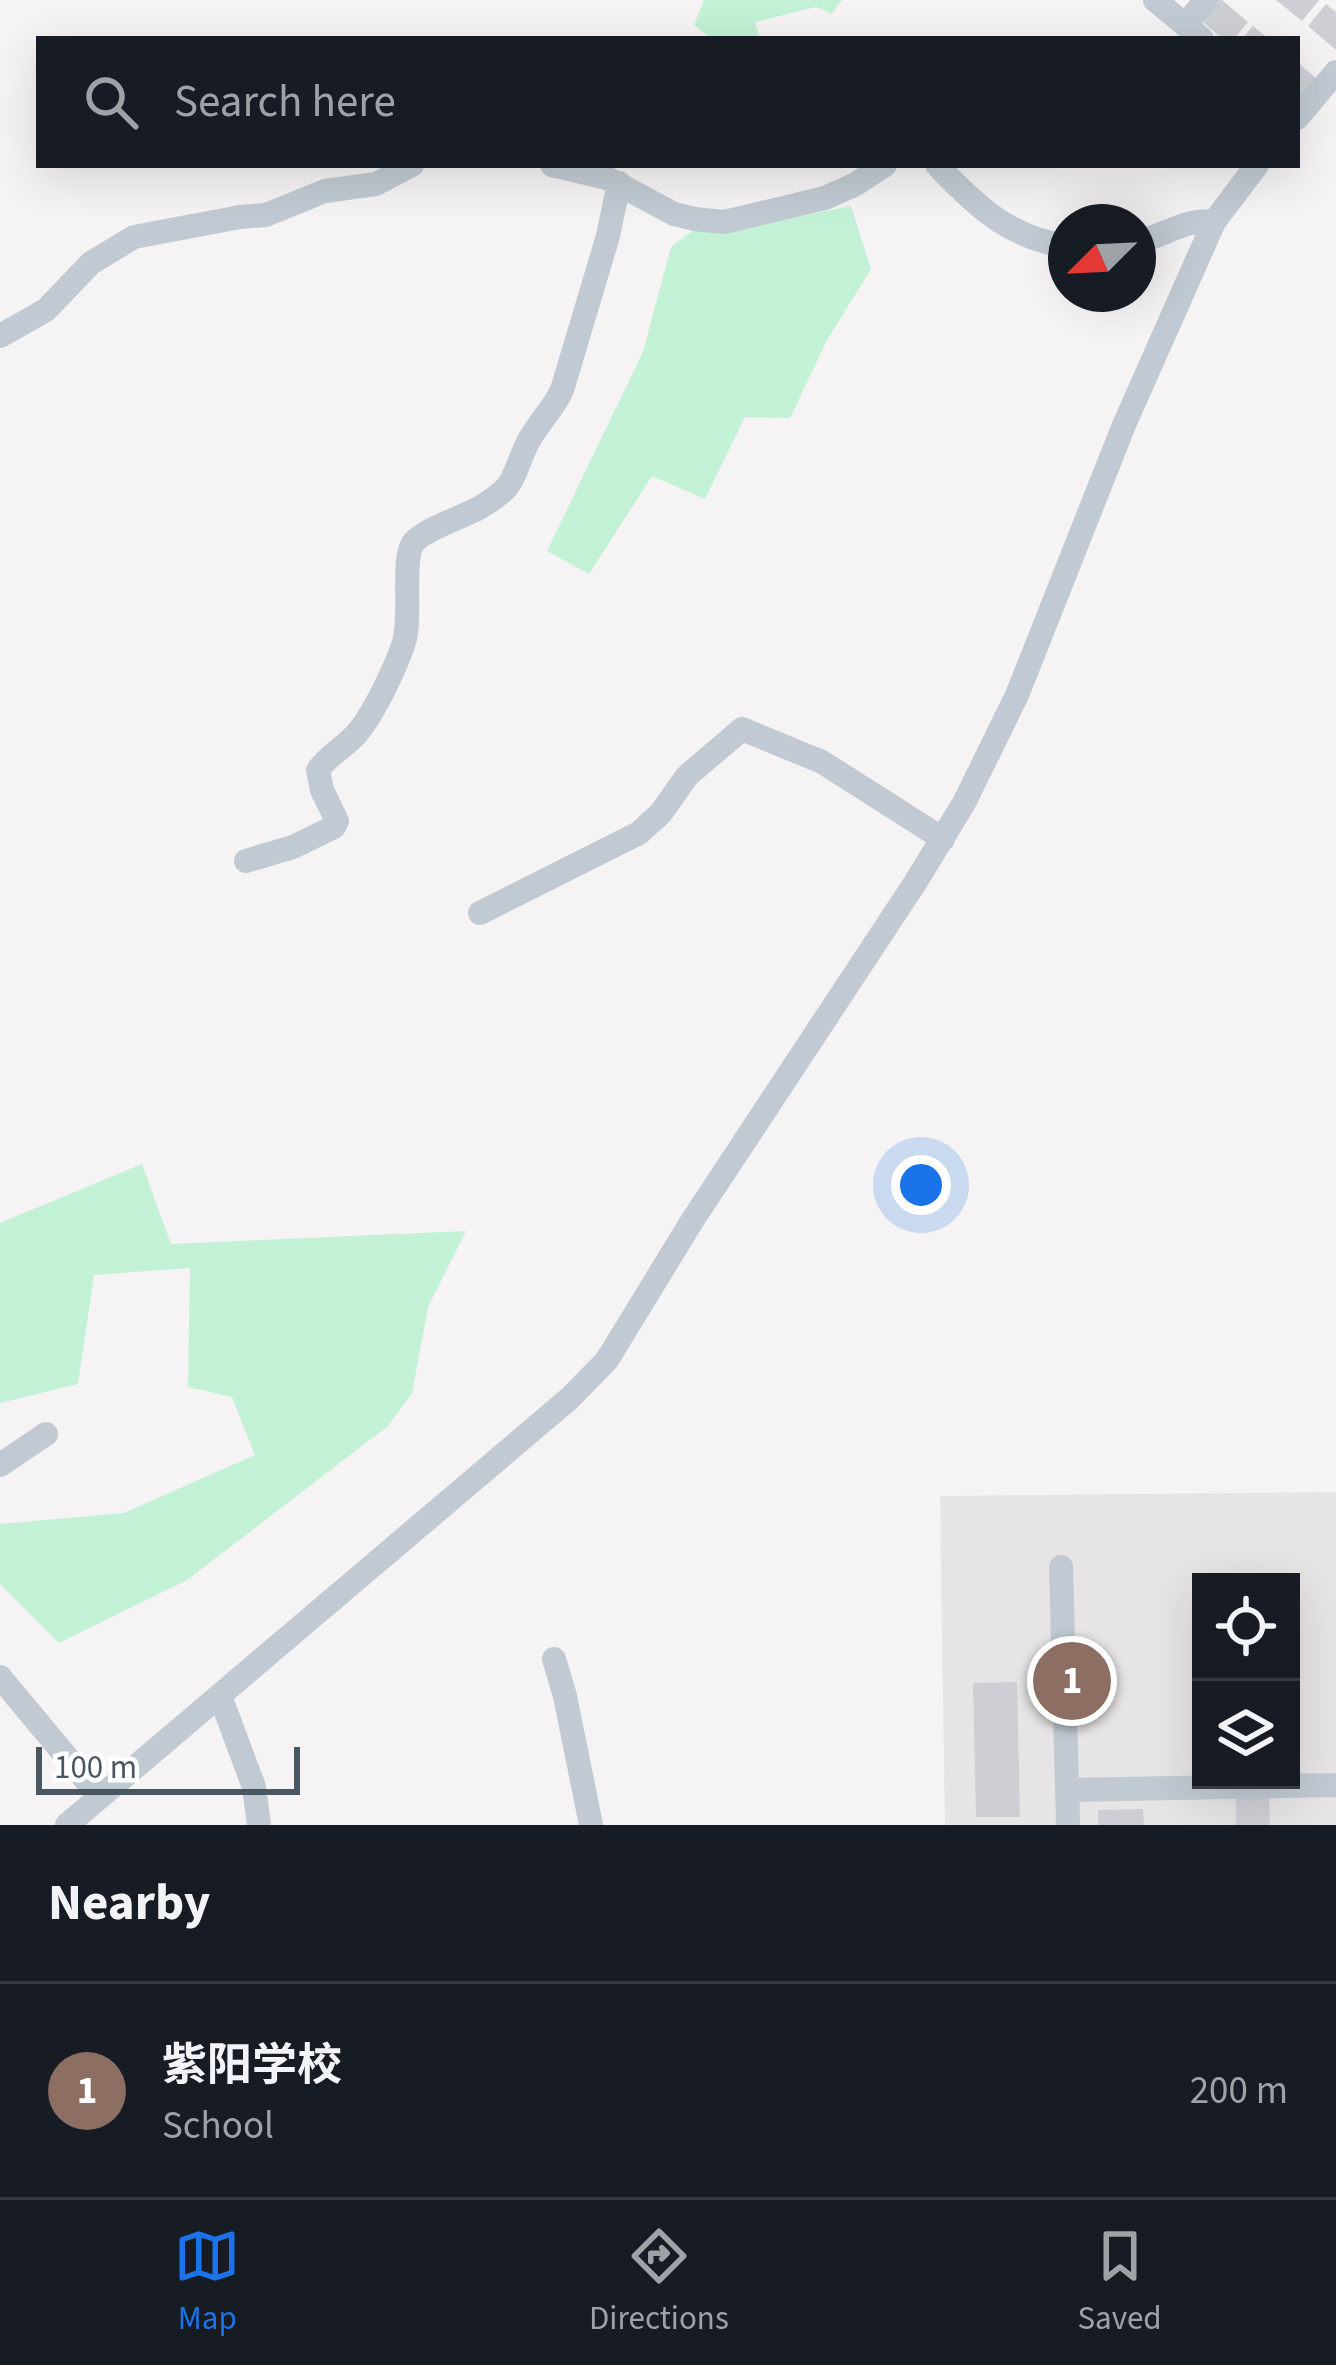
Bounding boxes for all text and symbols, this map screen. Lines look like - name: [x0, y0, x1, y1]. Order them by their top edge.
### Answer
- search box: [36, 36, 1300, 168]
- icon: search: [78, 69, 144, 135]
- text: Search here: [174, 70, 396, 134]
- north arrow: [1048, 204, 1156, 312]
- your location: [891, 1155, 951, 1215]
- map controls: [1192, 1573, 1300, 1789]
- button: locate: [1192, 1573, 1300, 1681]
- pin: 1: [1033, 1636, 1111, 1726]
- button: layers: [1192, 1681, 1300, 1789]
- scale bar: [36, 1741, 300, 1794]
- text: 100 m: [54, 1744, 137, 1791]
- text: Nearby: [48, 1867, 210, 1939]
- text: 紫阳学校: [162, 2034, 342, 2098]
- text: 1: [77, 2063, 97, 2119]
- text: 200 m: [1190, 2063, 1288, 2119]
- text: School: [162, 2098, 274, 2154]
- tab: Map: [174, 2223, 240, 2342]
- tab: Directions: [589, 2223, 729, 2342]
- tab: Saved: [1077, 2223, 1162, 2342]

